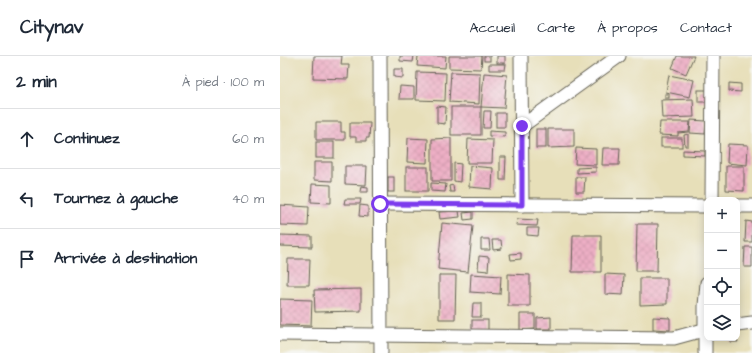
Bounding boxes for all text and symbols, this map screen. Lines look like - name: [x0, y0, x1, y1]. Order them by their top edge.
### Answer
- text: Citynav: [20, 14, 83, 41]
- text: Accueil: [470, 18, 515, 38]
- text: Carte: [537, 18, 575, 38]
- text: À propos: [597, 18, 658, 38]
- text: Contact: [680, 18, 732, 38]
- text: 2 min: [16, 70, 57, 94]
- text: À pied · 100 m: [182, 73, 264, 91]
- route end: [513, 117, 531, 135]
- icon: ahead: [16, 128, 38, 150]
- text: Continuez: [54, 128, 120, 149]
- text: 60 m: [232, 130, 264, 148]
- icon: left: [16, 188, 38, 210]
- text: Tournez à gauche: [54, 188, 178, 209]
- text: 40 m: [232, 190, 264, 208]
- route start: [371, 195, 389, 213]
- map controls: [704, 197, 740, 341]
- button: +: [704, 197, 740, 233]
- button: −: [704, 233, 740, 269]
- icon: arrive: [16, 248, 38, 270]
- text: Arrivée à destination: [54, 248, 197, 269]
- button: locate: [704, 269, 740, 305]
- button: layers: [704, 305, 740, 341]

